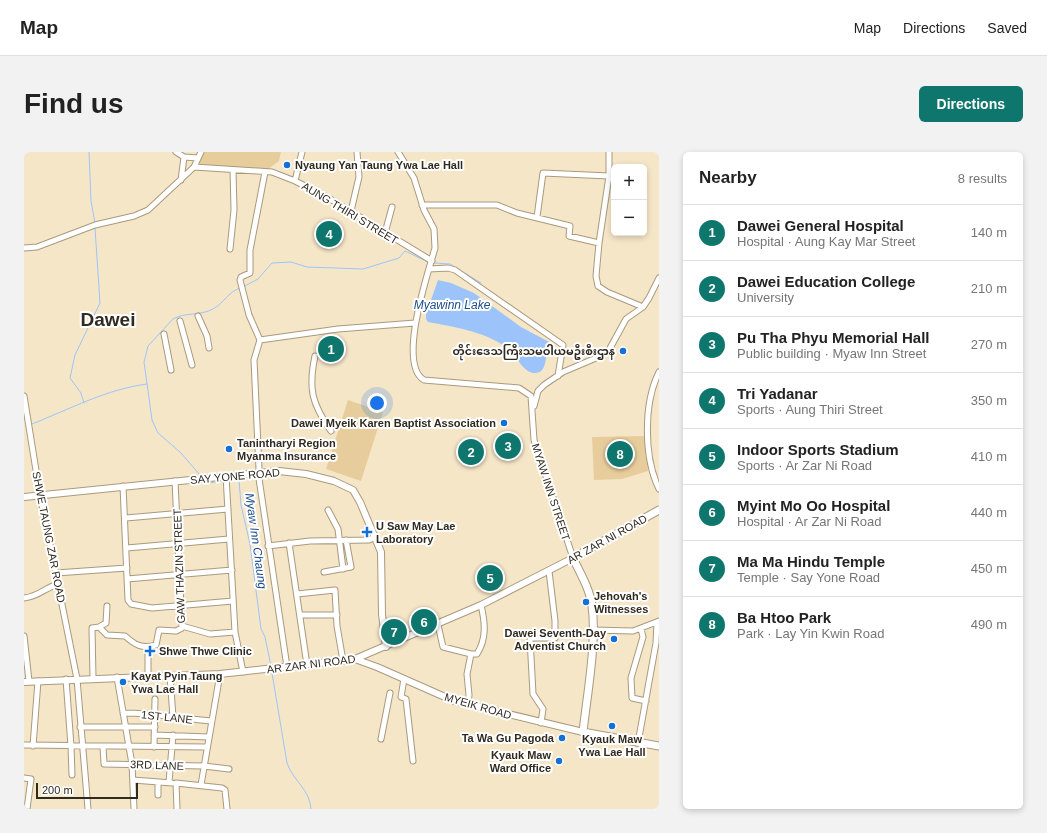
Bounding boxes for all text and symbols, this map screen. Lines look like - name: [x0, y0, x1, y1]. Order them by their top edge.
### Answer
- text: Map: [20, 17, 58, 38]
- text: Map: [854, 20, 881, 36]
- text: Directions: [903, 20, 965, 36]
- text: Saved: [987, 20, 1027, 36]
- button: Directions: [919, 86, 1023, 122]
- text: Find us: [24, 88, 124, 119]
- place label: Nyaung Yan Taung Ywa Lae Hall: [295, 159, 463, 171]
- marker: Nyaung Yan Taung Ywa Lae Hall: [282, 160, 292, 170]
- map controls: [611, 164, 647, 236]
- button: +: [611, 164, 647, 200]
- text: Nearby: [699, 168, 757, 187]
- text: 8 results: [958, 171, 1007, 186]
- street label: AUNG THIRI STREET: [300, 180, 400, 247]
- button: −: [611, 200, 647, 236]
- text: Dawei General Hospital: [737, 217, 904, 234]
- pin: 4: [316, 219, 342, 249]
- text: 1: [708, 225, 716, 240]
- text: 140 m: [971, 225, 1007, 240]
- text: Hospital · Aung Kay Mar Street: [737, 234, 915, 249]
- text: Dawei Education College: [737, 273, 915, 290]
- text: 2: [708, 281, 716, 296]
- text: 210 m: [971, 281, 1007, 296]
- text: University: [737, 290, 794, 305]
- water label: Myawinn Lake: [414, 298, 491, 312]
- district label: Dawei: [81, 309, 135, 330]
- text: Pu Tha Phyu Memorial Hall: [737, 329, 930, 346]
- pin: 1: [318, 334, 344, 364]
- text: 3: [708, 337, 716, 352]
- text: 270 m: [971, 337, 1007, 352]
- place label: တိုင်းဒေသကြီးသမဝါယမဦးစီးဌာန: [452, 344, 615, 361]
- marker: တိုင်းဒေသကြီးသမဝါယမဦးစီးဌာန: [618, 346, 628, 356]
- text: Public building · Myaw Inn Street: [737, 346, 926, 361]
- text: Tri Yadanar: [737, 385, 818, 402]
- your location: [367, 393, 387, 413]
- text: 4: [708, 393, 716, 408]
- text: 350 m: [971, 393, 1007, 408]
- text: Sports · Aung Thiri Street: [737, 402, 883, 417]
- place label: Dawei Myeik Karen Baptist Association: [291, 417, 496, 429]
- marker: Dawei Myeik Karen Baptist Association: [499, 418, 509, 428]
- pin: 3: [495, 431, 521, 461]
- place label: Tanintharyi Region Myanma Insurance: [237, 437, 336, 462]
- pin: 2: [458, 437, 484, 467]
- pin: 8: [607, 439, 633, 469]
- text: Indoor Sports Stadium: [737, 441, 899, 458]
- street label: MYAW INN STREET: [530, 442, 572, 542]
- marker: Tanintharyi Region Myanma Insurance: [224, 444, 234, 454]
- text: 5: [708, 449, 716, 464]
- text: 410 m: [971, 449, 1007, 464]
- text: Sports · Ar Zar Ni Road: [737, 458, 872, 473]
- street label: SAY YONE ROAD: [190, 466, 280, 486]
- street label: SHWE TAUNG ZAR ROAD: [30, 470, 68, 604]
- water label: Myaw Inn Chaung: [242, 492, 270, 590]
- text: Myint Mo Oo Hospital: [737, 497, 890, 514]
- text: 6: [708, 505, 716, 520]
- text: 440 m: [971, 505, 1007, 520]
- street label: GAW THAZIN STREET: [171, 508, 187, 624]
- street label: AR ZAR NI ROAD: [565, 512, 649, 566]
- text: Hospital · Ar Zar Ni Road: [737, 514, 882, 529]
- place label: U Saw May Lae Laboratory: [376, 520, 455, 545]
- marker: U Saw May Lae Laboratory: [361, 526, 373, 538]
- text: Ma Ma Hindu Temple: [737, 553, 885, 570]
- text: 7: [708, 561, 716, 576]
- text: 450 m: [971, 561, 1007, 576]
- pin: 5: [477, 563, 503, 593]
- text: Temple · Say Yone Road: [737, 570, 880, 585]
- place label: Jehovah's Witnesses: [594, 590, 648, 615]
- marker: Jehovah's Witnesses: [581, 597, 591, 607]
- pin: 6: [411, 607, 437, 637]
- text: Ba Htoo Park: [737, 609, 831, 626]
- pin: 7: [381, 617, 407, 647]
- text: 8: [708, 617, 716, 632]
- text: 490 m: [971, 617, 1007, 632]
- text: Park · Lay Yin Kwin Road: [737, 626, 884, 641]
- place label: Dawei Seventh-Day Adventist Church: [505, 627, 607, 652]
- marker: Dawei Seventh-Day Adventist Church: [609, 634, 619, 644]
- marker: Shwe Thwe Clinic: [144, 645, 156, 657]
- place label: Shwe Thwe Clinic: [159, 645, 252, 657]
- street label: AR ZAR NI ROAD: [266, 653, 356, 675]
- place label: Kayat Pyin Taung Ywa Lae Hall: [131, 670, 222, 695]
- marker: Kayat Pyin Taung Ywa Lae Hall: [118, 677, 128, 687]
- street label: MYEIK ROAD: [443, 691, 513, 721]
- street label: 1ST LANE: [141, 708, 193, 726]
- marker: Kyauk Maw Ywa Lae Hall: [607, 721, 617, 731]
- place label: Ta Wa Gu Pagoda: [462, 732, 555, 744]
- marker: Ta Wa Gu Pagoda: [557, 733, 567, 743]
- place label: Kyauk Maw Ywa Lae Hall: [578, 733, 646, 758]
- place label: Kyauk Maw Ward Office: [490, 749, 551, 774]
- marker: Kyauk Maw Ward Office: [554, 756, 564, 766]
- street label: 3RD LANE: [130, 758, 184, 772]
- scale bar: [36, 781, 138, 800]
- text: 200 m: [42, 784, 73, 796]

